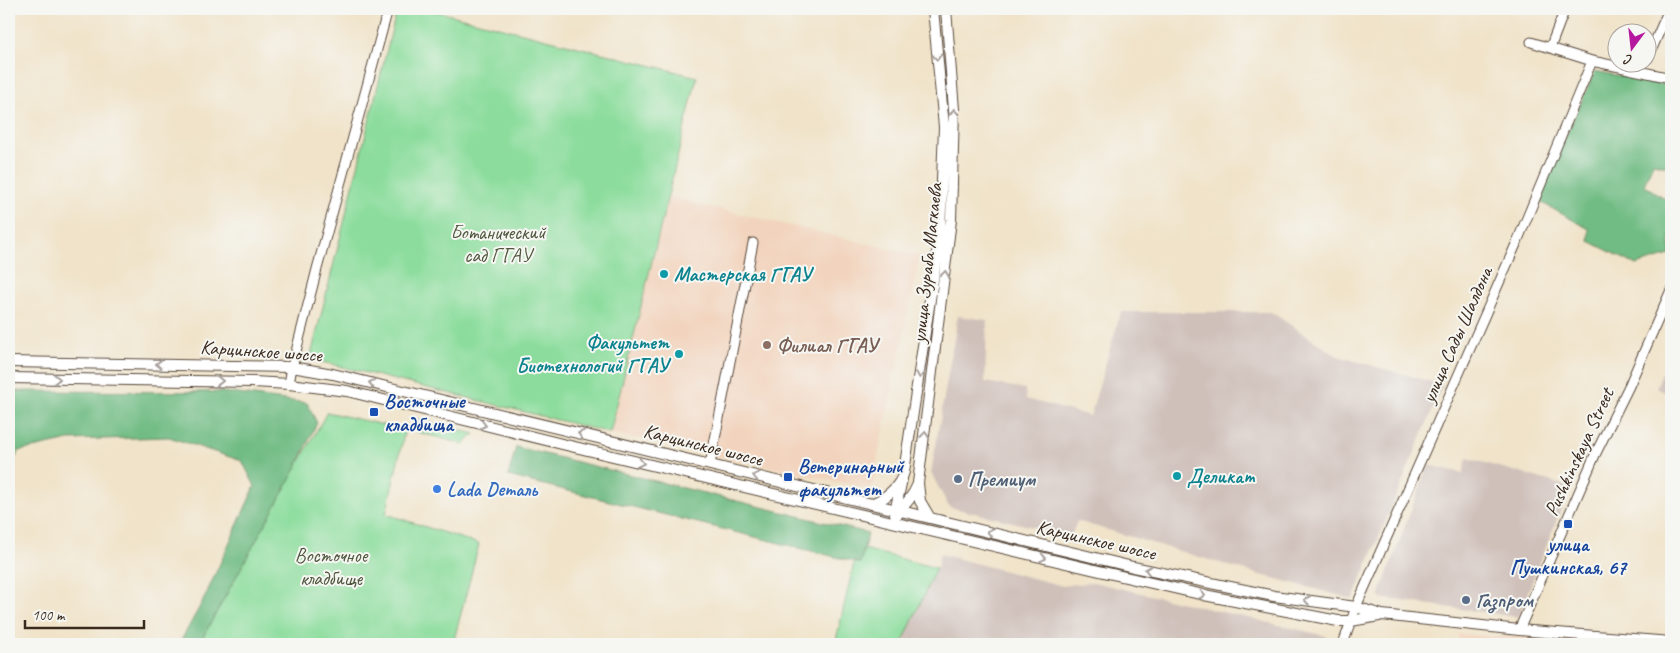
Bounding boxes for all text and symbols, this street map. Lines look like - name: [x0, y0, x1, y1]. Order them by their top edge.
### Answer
- north arrow: [1608, 22, 1658, 72]
- text: С: [1621, 50, 1634, 69]
- one-way arrow: [932, 54, 943, 62]
- one-way arrow: [949, 108, 959, 116]
- street label: улица Зураба Магкаева: [906, 181, 948, 345]
- park label: Ботанический сад ГГАУ: [450, 220, 547, 268]
- place label: Мастерская ГГАУ: [674, 262, 814, 287]
- street label: улица Сады Шалдона: [1415, 262, 1499, 408]
- marker: Мастерская ГГАУ: [658, 268, 670, 280]
- one-way arrow: [939, 270, 950, 278]
- place label: Факультет Биотехнологий ГГАУ: [517, 330, 672, 378]
- place label: Филиал ГГАУ: [777, 333, 880, 358]
- street label: Карцинское шоссе: [199, 334, 324, 368]
- marker: Филиал ГГАУ: [761, 339, 773, 351]
- marker: Факультет Биотехнологий ГГАУ: [673, 348, 685, 360]
- one-way arrow: [155, 359, 162, 369]
- one-way arrow: [915, 371, 925, 380]
- one-way arrow: [54, 374, 62, 384]
- one-way arrow: [216, 376, 224, 386]
- one-way arrow: [368, 378, 377, 389]
- street label: Pushkinskaya Street: [1539, 382, 1620, 520]
- place label: Восточные кладбища: [384, 389, 467, 437]
- marker: Восточные кладбища: [368, 406, 380, 418]
- street label: Карцинское шоссе: [641, 418, 766, 472]
- one-way arrow: [478, 419, 487, 430]
- one-way arrow: [576, 429, 585, 440]
- one-way arrow: [919, 431, 930, 439]
- place label: Ветеринарный факультет: [798, 454, 905, 503]
- one-way arrow: [636, 457, 645, 468]
- place label: Деликат: [1187, 464, 1256, 489]
- place label: Премиум: [968, 467, 1037, 492]
- marker: Деликат: [1171, 470, 1183, 482]
- one-way arrow: [751, 471, 760, 482]
- marker: Ветеринарный факультет: [782, 471, 794, 483]
- marker: Премиум: [952, 473, 964, 485]
- place label: Lada Dеталь: [447, 477, 539, 502]
- marker: Lada Dеталь: [431, 483, 443, 495]
- street label: Карцинское шоссе: [1034, 514, 1160, 566]
- marker: улица Пушкинская, 67: [1562, 518, 1574, 530]
- one-way arrow: [985, 527, 994, 538]
- place label: улица Пушкинская, 67: [1510, 532, 1628, 580]
- park label: Восточное кладбище: [295, 543, 369, 591]
- one-way arrow: [1039, 552, 1048, 563]
- one-way arrow: [1143, 566, 1152, 576]
- place label: Газпром: [1476, 588, 1534, 614]
- one-way arrow: [1197, 589, 1206, 600]
- marker: Газпром: [1460, 594, 1472, 606]
- one-way arrow: [1303, 595, 1311, 606]
- scale bar: [25, 598, 144, 630]
- text: 100 m: [32, 606, 66, 625]

